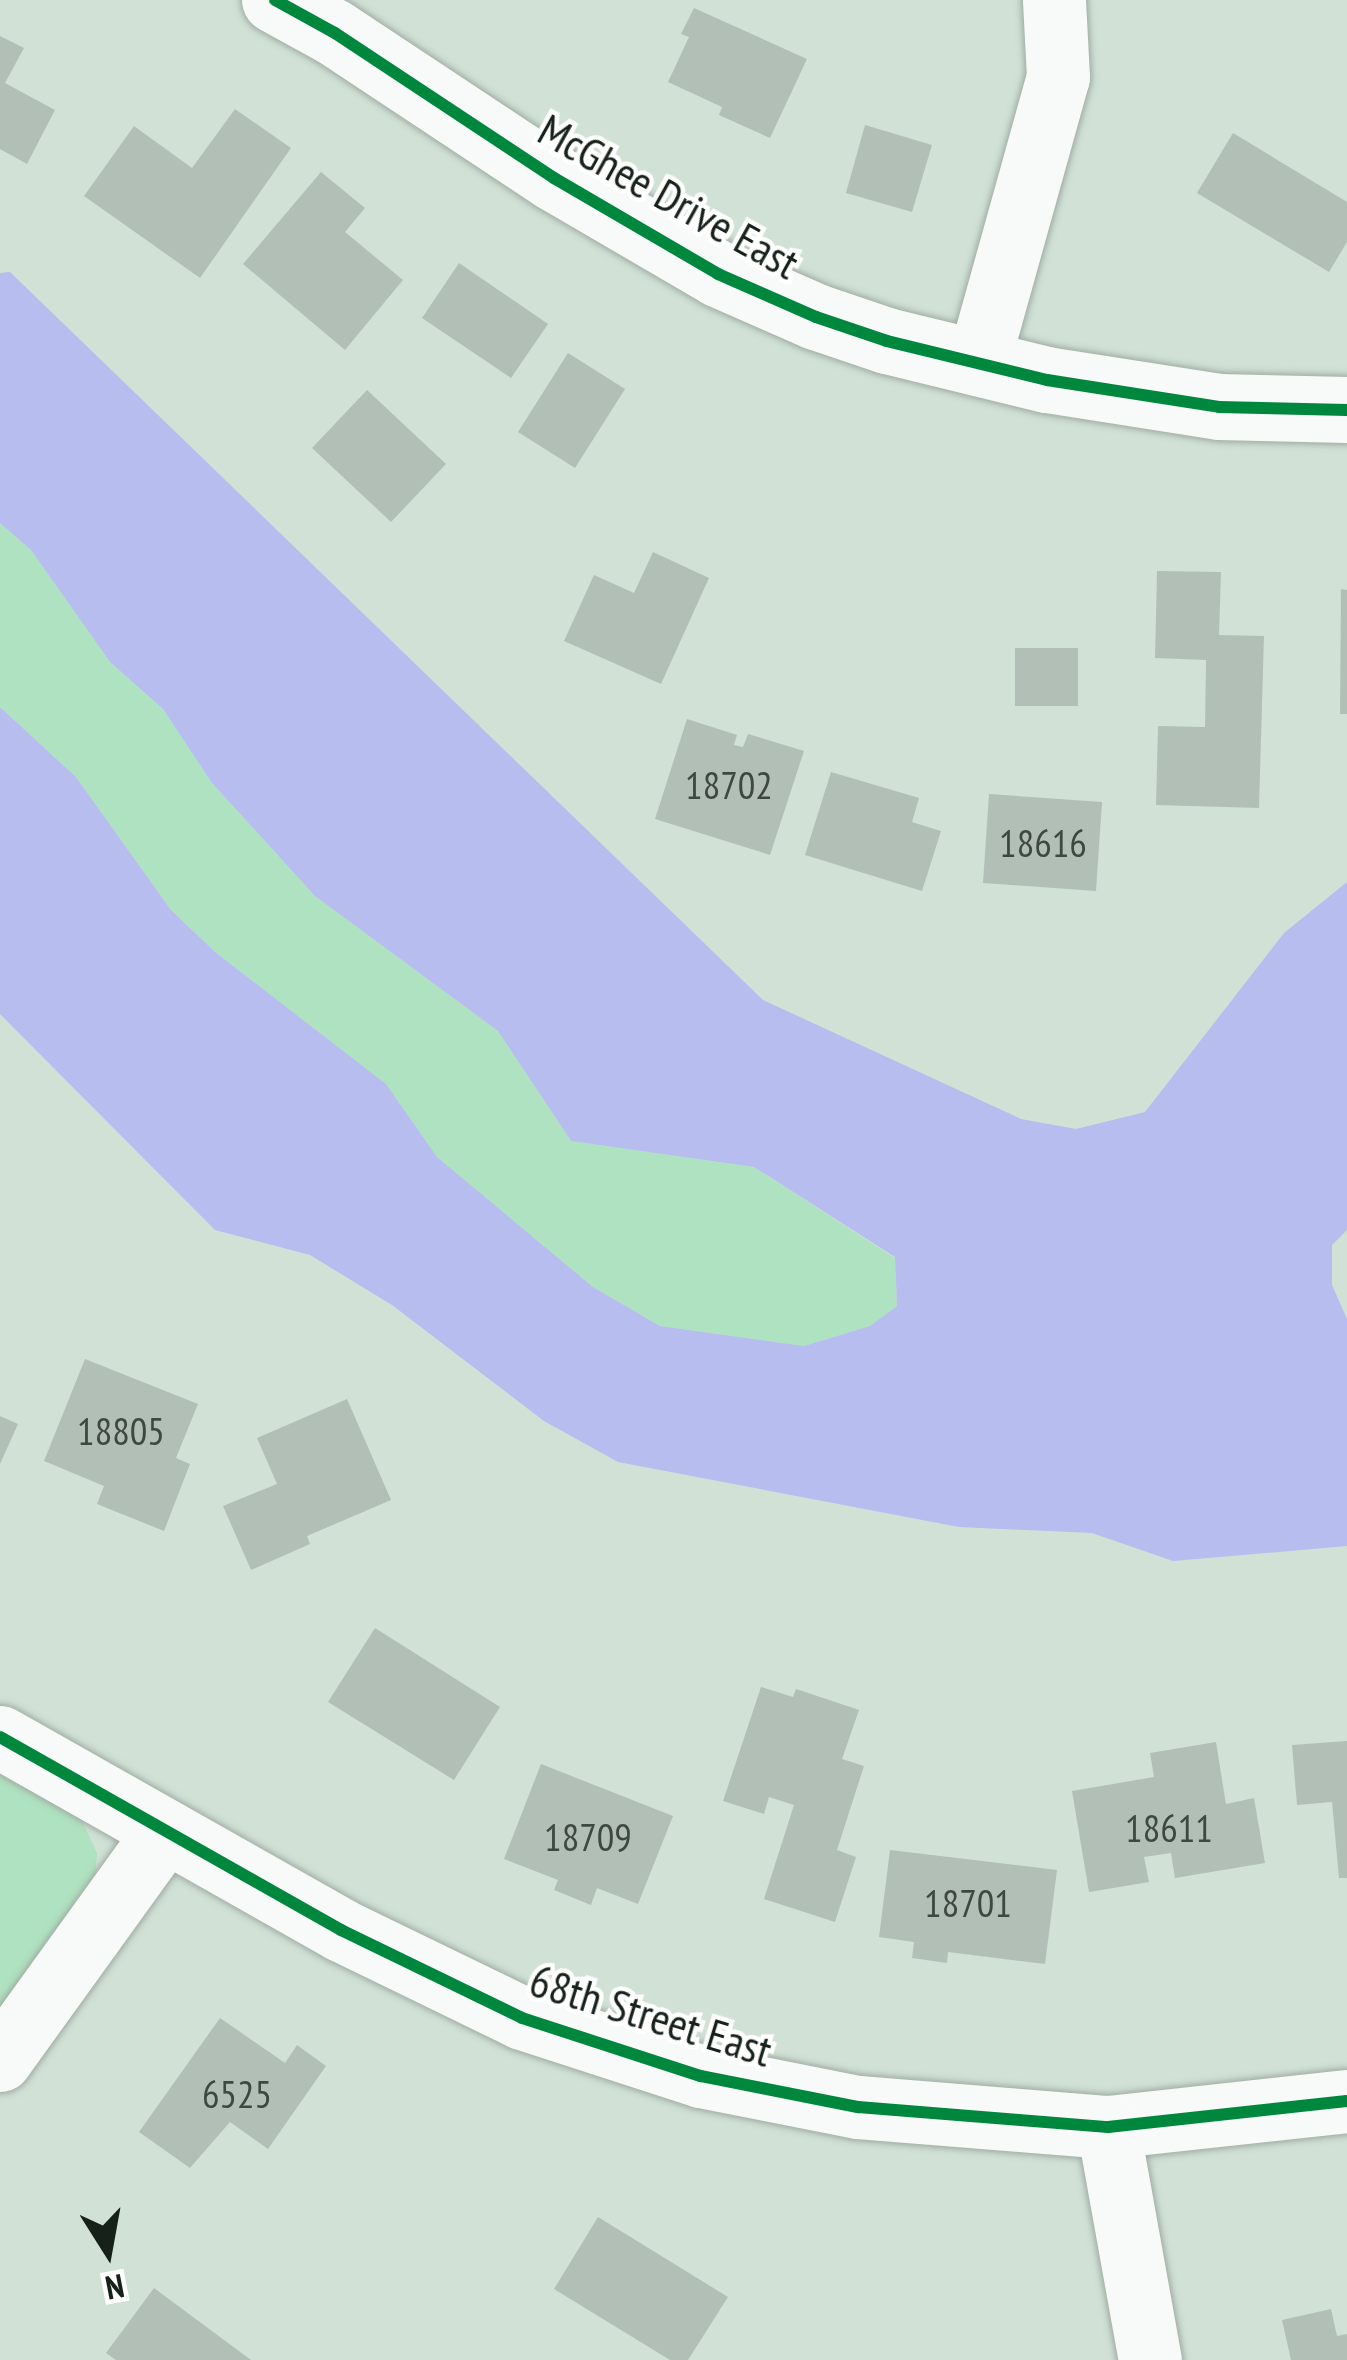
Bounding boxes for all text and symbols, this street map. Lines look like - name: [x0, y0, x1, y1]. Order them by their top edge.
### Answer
- street label: McGhee Drive East: [529, 102, 809, 290]
- house number: 18702: [685, 762, 773, 808]
- house number: 18616: [999, 820, 1087, 866]
- house number: 18805: [77, 1408, 165, 1454]
- house number: 18611: [1125, 1805, 1213, 1851]
- house number: 18709: [544, 1814, 632, 1860]
- house number: 18701: [924, 1880, 1012, 1926]
- street label: 68th Street East: [524, 1953, 778, 2077]
- house number: 6525: [202, 2071, 272, 2117]
- north arrow: [48, 2192, 168, 2312]
- text: N: [102, 2265, 128, 2311]

